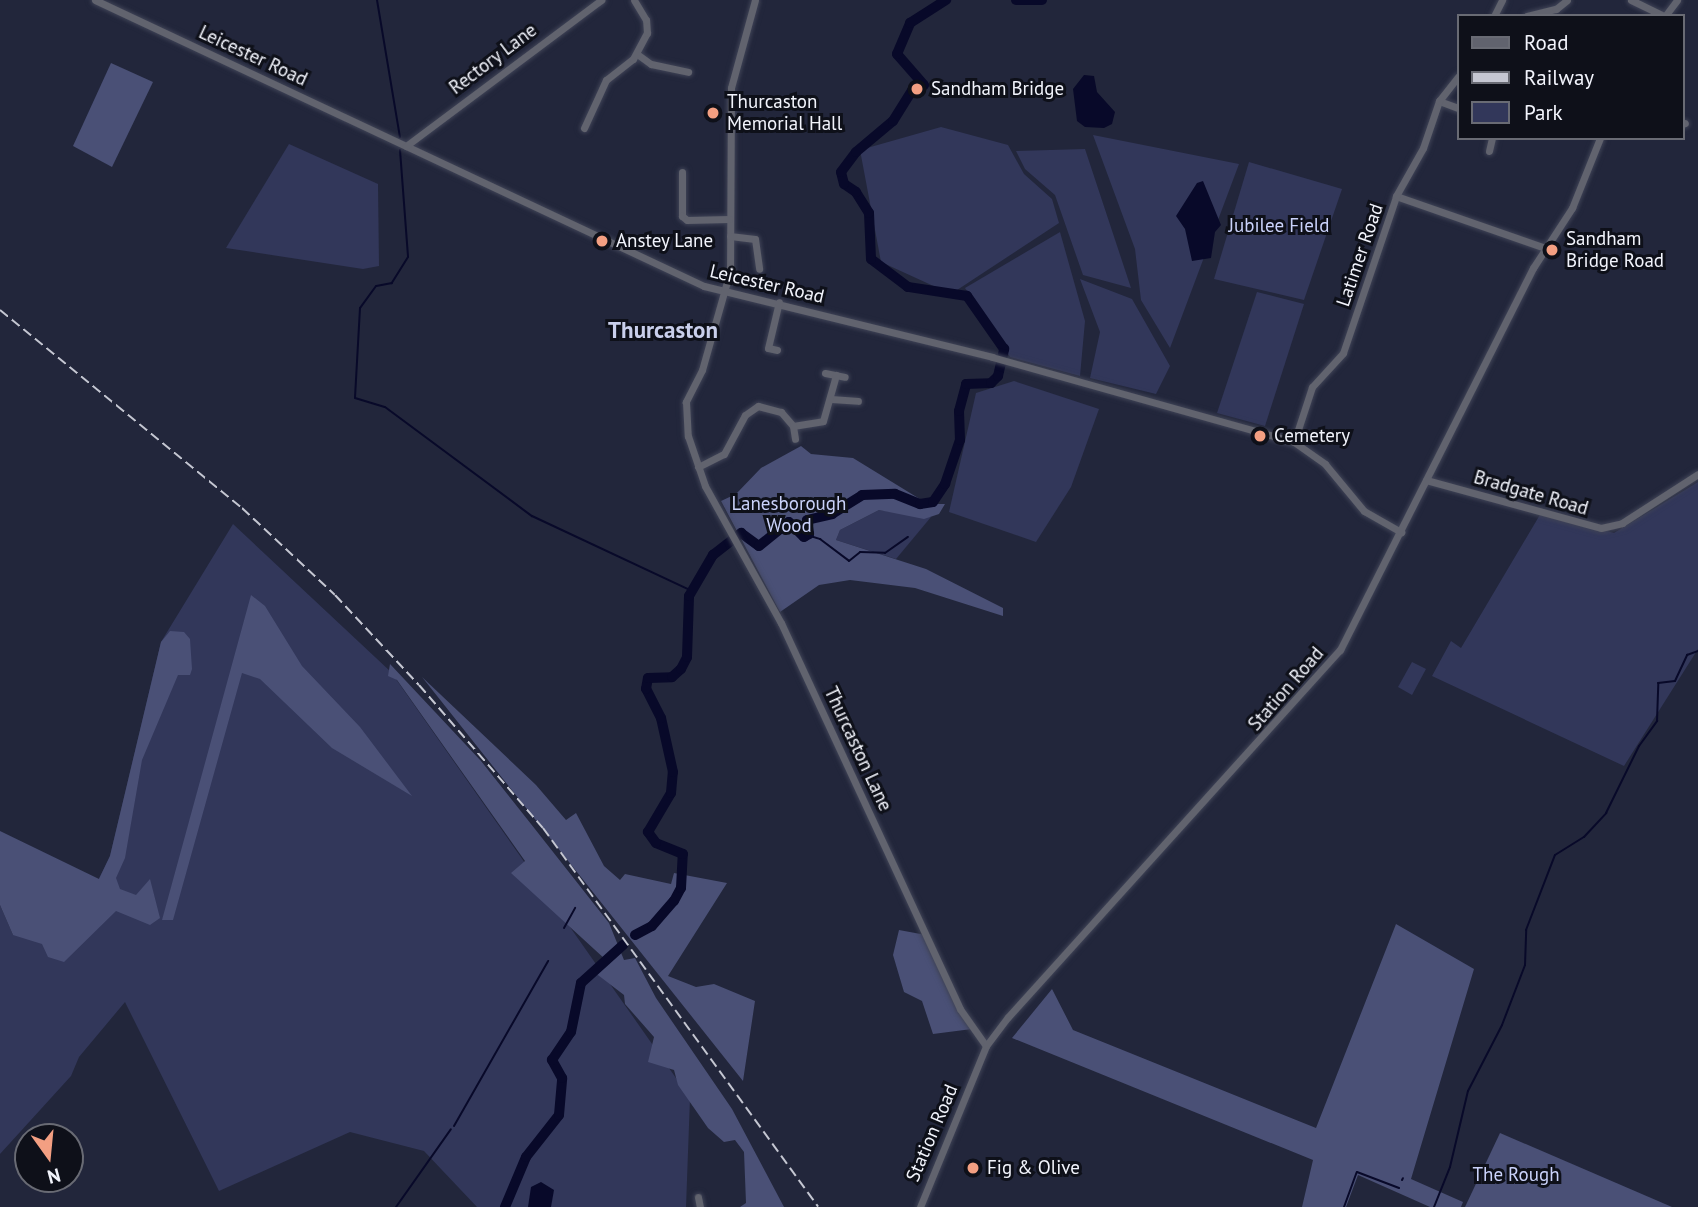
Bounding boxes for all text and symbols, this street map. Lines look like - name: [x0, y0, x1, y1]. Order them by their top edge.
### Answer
- legend: [1456, 14, 1684, 140]
- street label: Rectory Lane: [445, 19, 541, 99]
- street label: Leicester Road: [195, 21, 311, 91]
- text: Road: [1524, 29, 1568, 56]
- text: Railway: [1524, 64, 1594, 91]
- place label: Sandham Bridge: [931, 78, 1064, 100]
- marker: Sandham Bridge: [909, 81, 925, 97]
- place label: Thurcaston Memorial Hall: [727, 91, 842, 135]
- text: Park: [1524, 99, 1563, 126]
- marker: Thurcaston Memorial Hall: [705, 105, 721, 121]
- street label: Latimer Road: [1332, 201, 1388, 309]
- park label: Jubilee Field: [1228, 215, 1330, 237]
- place label: Sandham Bridge Road: [1566, 228, 1664, 272]
- place label: Anstey Lane: [616, 230, 714, 252]
- marker: Anstey Lane: [594, 233, 610, 249]
- marker: Sandham Bridge Road: [1544, 242, 1560, 258]
- street label: Leicester Road: [707, 260, 827, 308]
- district label: Thurcaston: [608, 316, 718, 344]
- place label: Cemetery: [1274, 425, 1350, 447]
- marker: Cemetery: [1252, 428, 1268, 444]
- street label: Bradgate Road: [1471, 466, 1591, 520]
- park label: Lanesborough Wood: [732, 493, 846, 537]
- street label: Station Road: [1243, 643, 1329, 735]
- street label: Thurcaston Lane: [819, 683, 897, 815]
- street label: Station Road: [901, 1081, 963, 1185]
- north arrow: [14, 1123, 84, 1193]
- place label: Fig & Olive: [987, 1157, 1080, 1179]
- marker: Fig & Olive: [965, 1160, 981, 1176]
- text: N: [45, 1163, 63, 1190]
- park label: The Rough: [1472, 1164, 1560, 1186]

